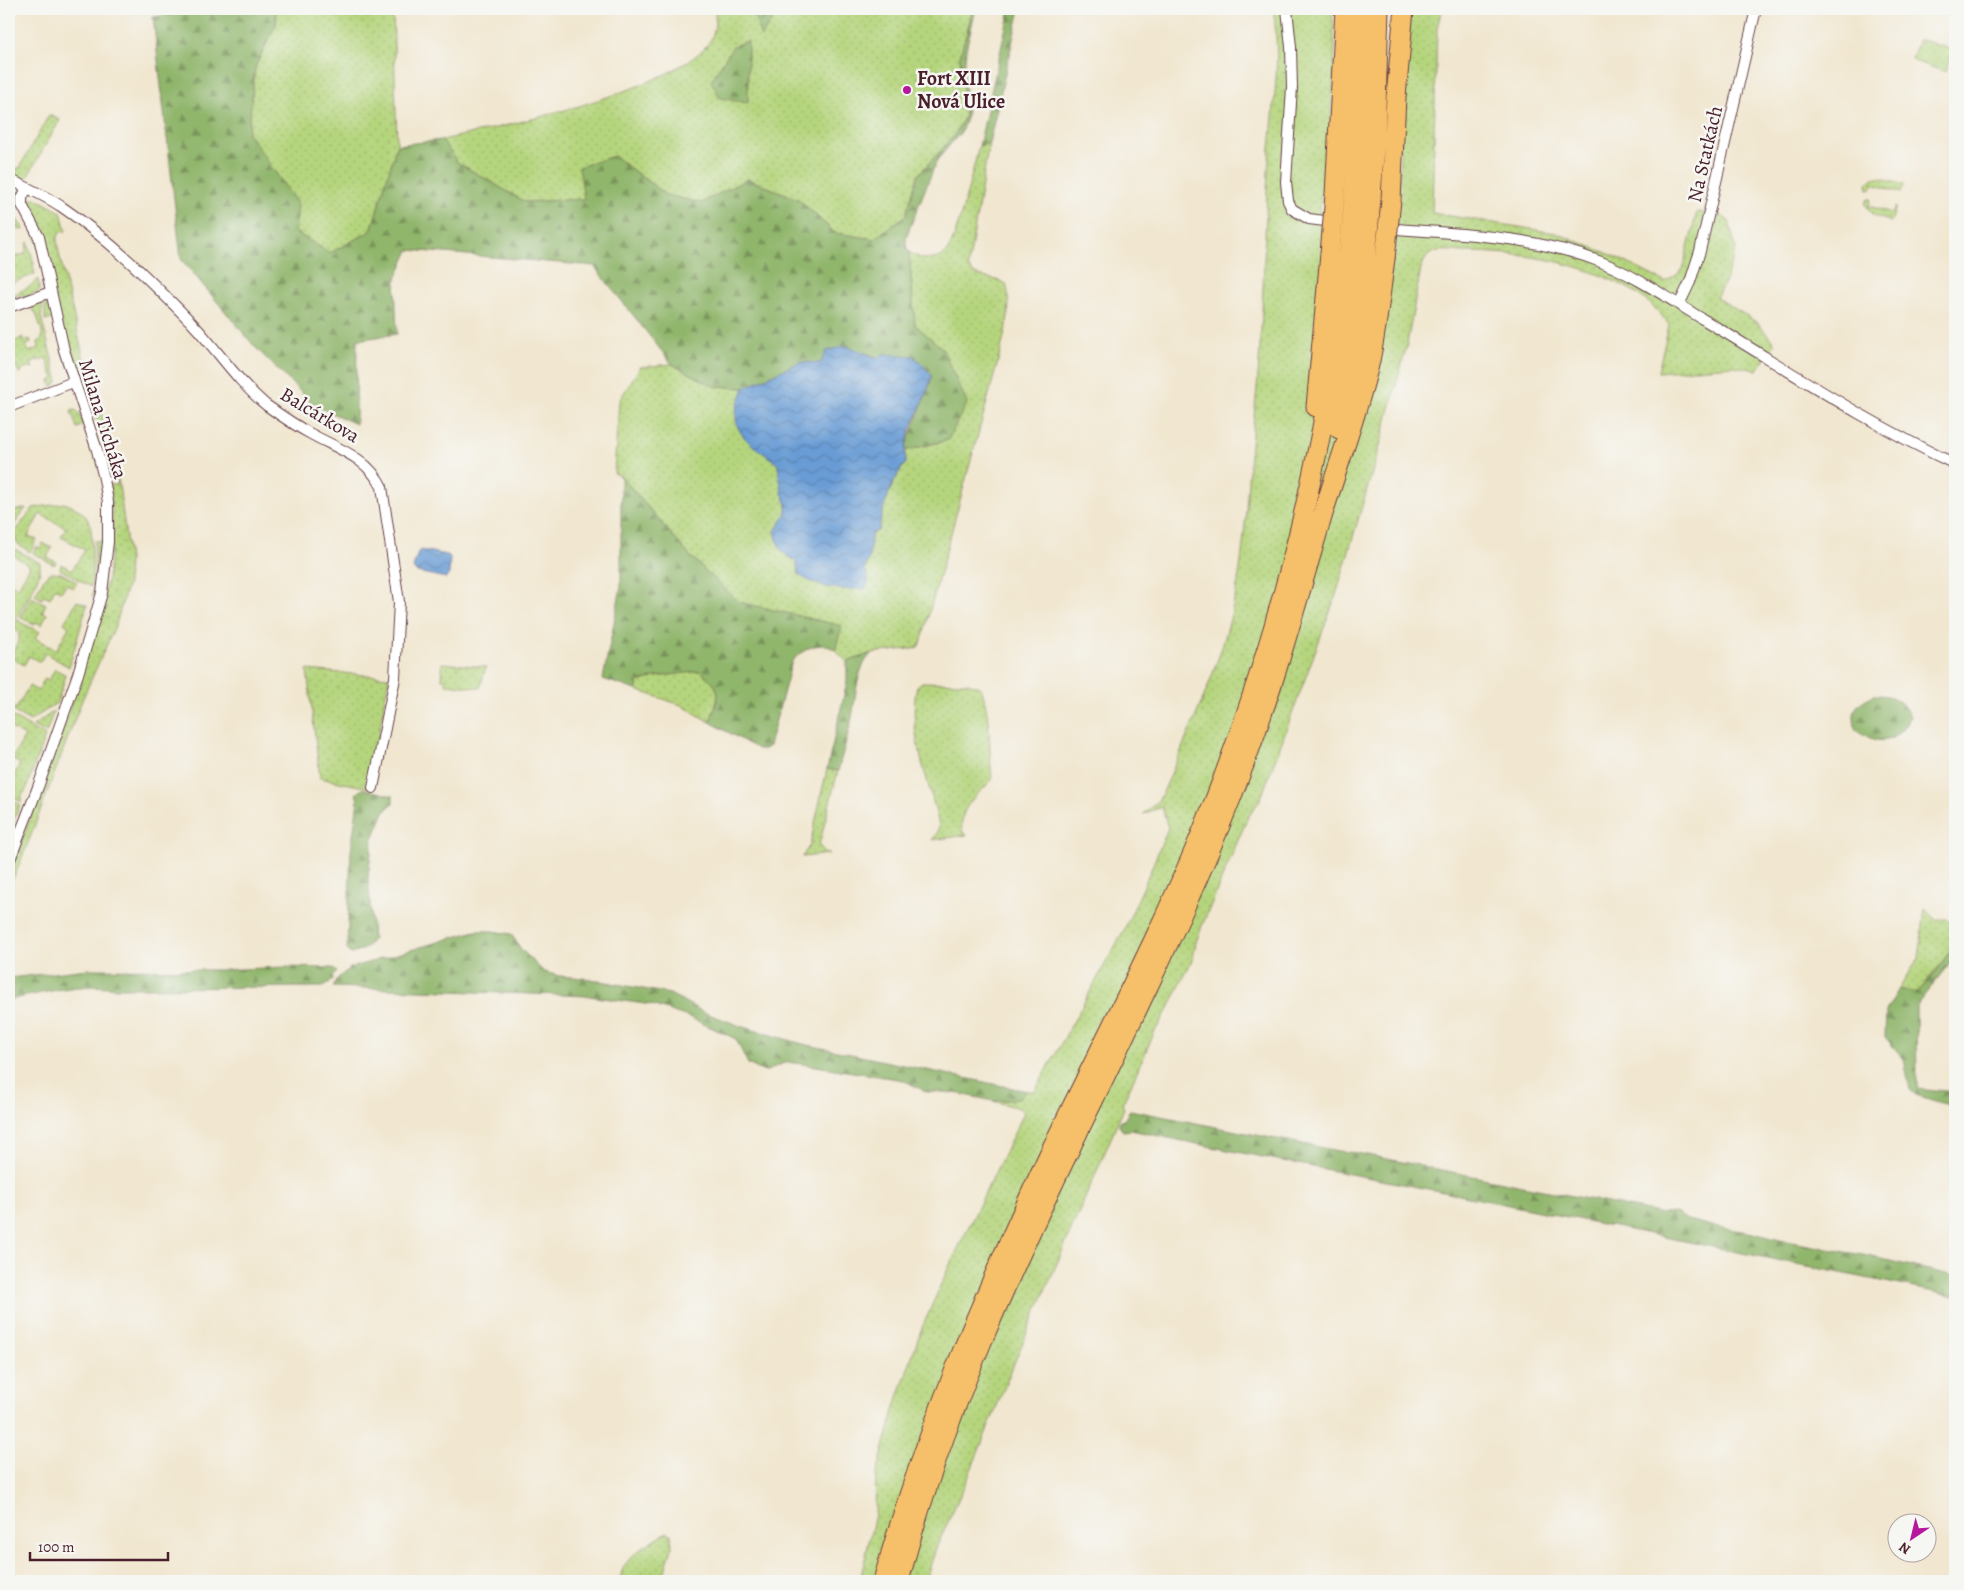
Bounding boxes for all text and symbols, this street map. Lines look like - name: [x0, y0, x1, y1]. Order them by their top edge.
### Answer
- place label: Fort XIII Nová Ulice: [917, 65, 1005, 115]
- marker: Fort XIII Nová Ulice: [901, 84, 913, 96]
- street label: Na Statkách: [1681, 103, 1729, 205]
- street label: Milana Ticháka: [72, 356, 134, 483]
- street label: Balcárkova: [275, 381, 365, 450]
- north arrow: [1886, 1512, 1936, 1562]
- scale bar: [30, 1530, 168, 1562]
- text: 100 m: [38, 1537, 75, 1557]
- text: N: [1895, 1538, 1914, 1559]

